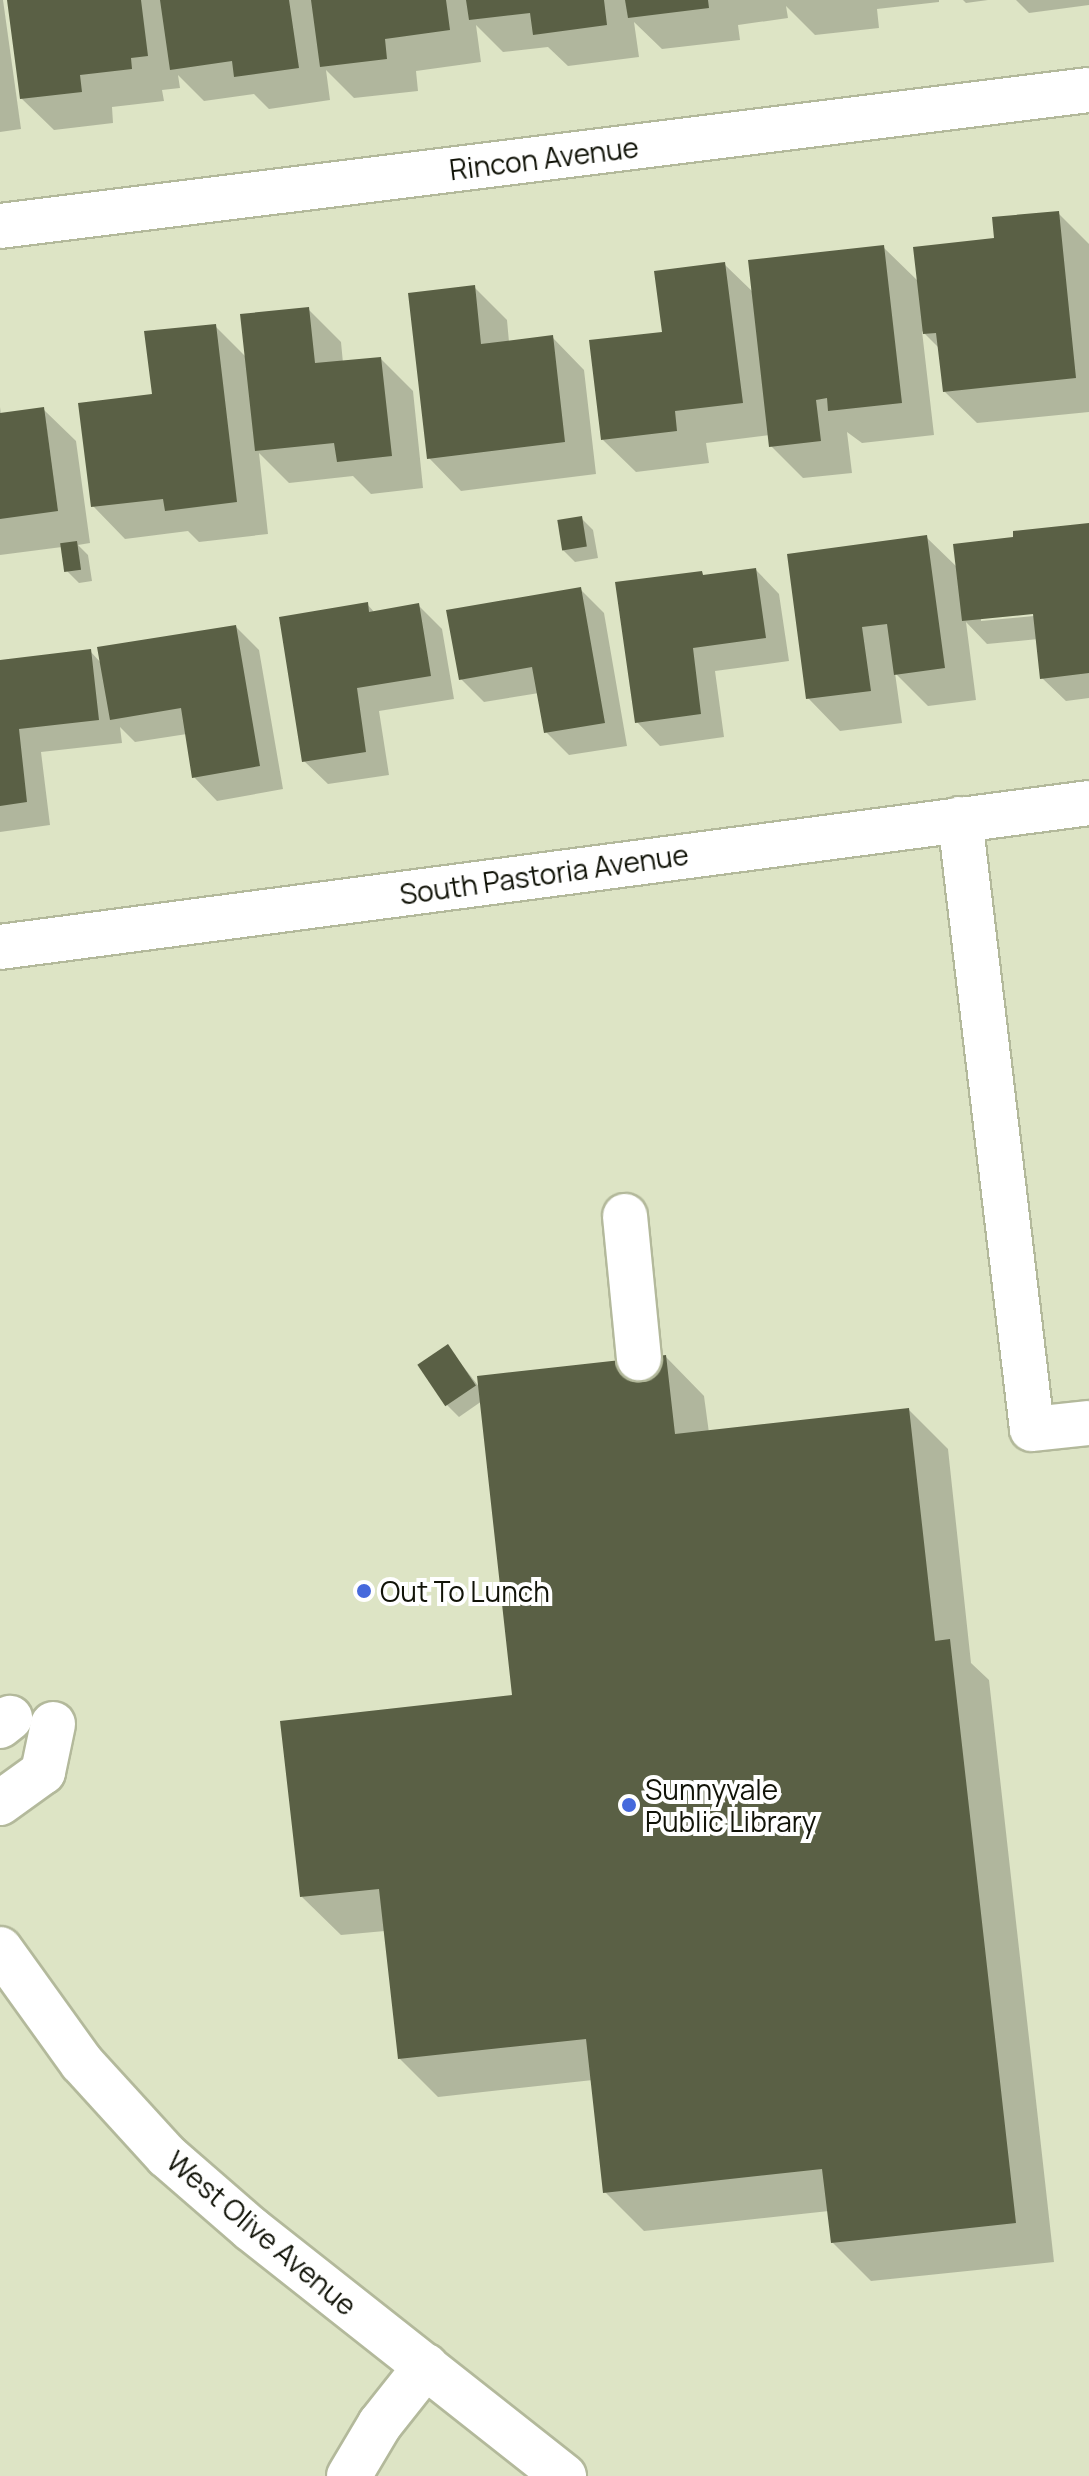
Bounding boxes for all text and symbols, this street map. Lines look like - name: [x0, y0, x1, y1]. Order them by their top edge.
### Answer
- street label: Rincon Avenue: [447, 130, 641, 186]
- street label: South Pastoria Avenue: [397, 837, 691, 911]
- place label: Out To Lunch: [380, 1574, 550, 1608]
- marker: Out To Lunch: [355, 1582, 373, 1600]
- place label: Sunnyvale Public Library: [645, 1772, 816, 1838]
- marker: Sunnyvale Public Library: [620, 1796, 638, 1814]
- street label: West Olive Avenue: [160, 2144, 364, 2322]

